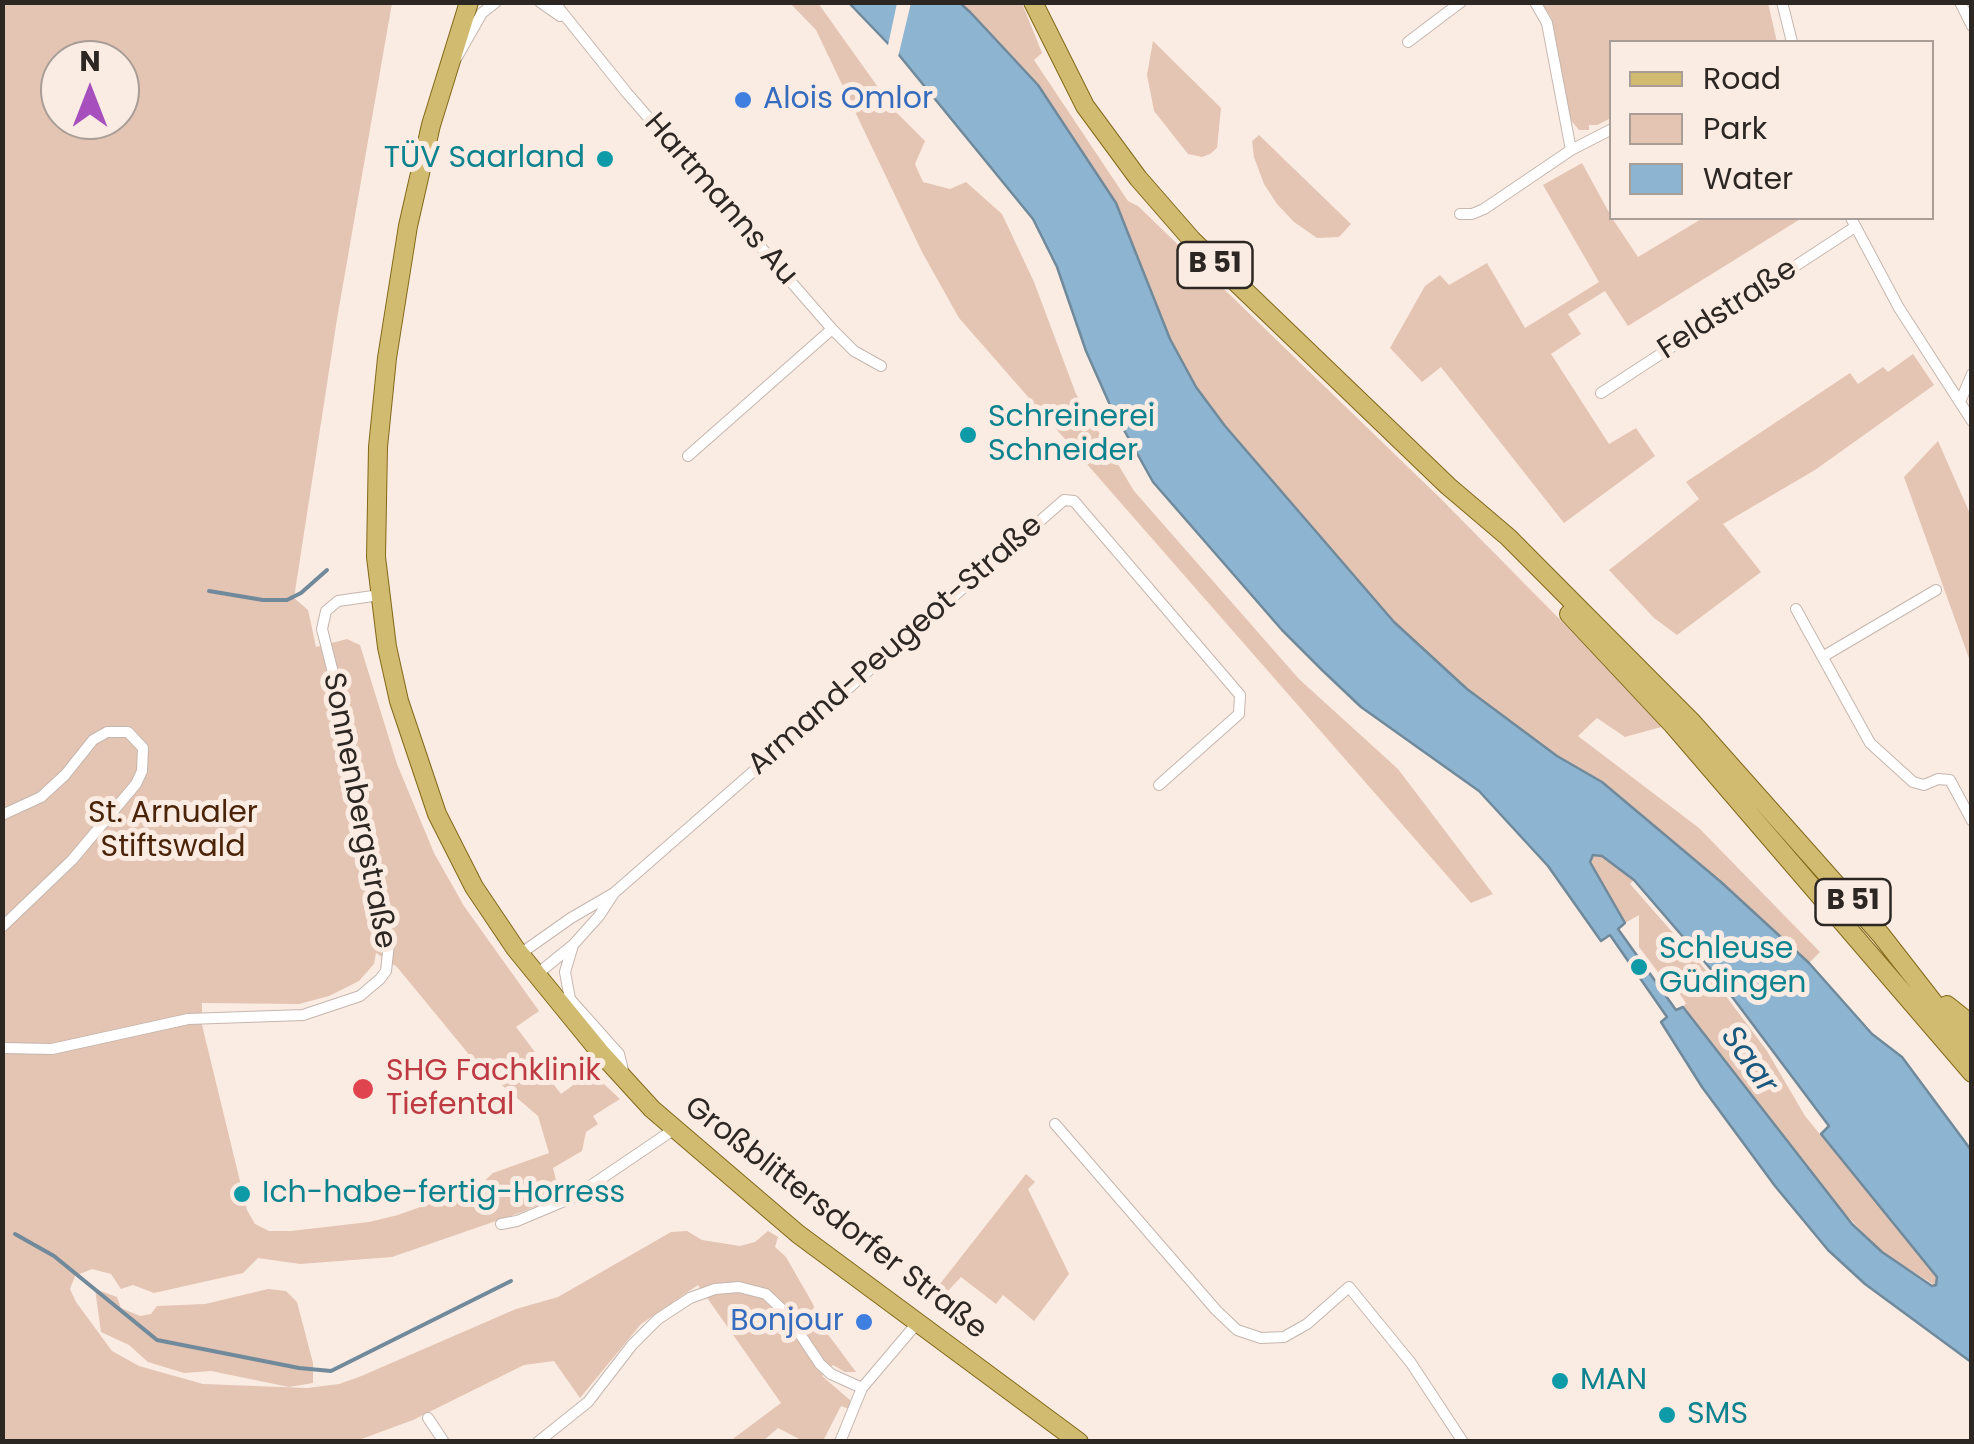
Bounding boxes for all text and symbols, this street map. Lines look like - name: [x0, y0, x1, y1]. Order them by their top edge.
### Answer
- north arrow: [40, 40, 140, 140]
- legend: [1609, 40, 1934, 220]
- text: N: [79, 42, 101, 81]
- text: Road: [1703, 57, 1781, 100]
- place label: Alois Omlor: [763, 82, 933, 118]
- marker: Alois Omlor: [732, 89, 754, 111]
- street label: Hartmanns Au: [636, 107, 804, 293]
- text: Park: [1703, 107, 1767, 150]
- place label: TÜV Saarland: [384, 141, 585, 177]
- marker: TÜV Saarland: [594, 148, 616, 170]
- text: Water: [1703, 157, 1793, 200]
- road number: B 51: [1178, 242, 1252, 288]
- street label: Feldstraße: [1652, 252, 1804, 368]
- place label: Schreinerei Schneider: [988, 400, 1155, 470]
- marker: Schreinerei Schneider: [957, 424, 979, 446]
- street label: Armand-Peugeot-Straße: [741, 508, 1051, 784]
- street label: Sonnenbergstraße: [314, 670, 402, 952]
- park label: St. Arnualer Stiftswald: [88, 796, 258, 866]
- road number: B 51: [1816, 879, 1890, 925]
- place label: Schleuse Güdingen: [1659, 932, 1806, 1002]
- marker: Schleuse Güdingen: [1628, 956, 1650, 978]
- water label: Saar: [1711, 1020, 1785, 1102]
- place label: SHG Fachklinik Tiefental: [386, 1054, 601, 1124]
- marker: SHG Fachklinik Tiefental: [350, 1076, 376, 1102]
- street label: Großblittersdorfer Straße: [677, 1090, 993, 1348]
- place label: Ich-habe-fertig-Horress: [262, 1176, 625, 1212]
- marker: Ich-habe-fertig-Horress: [231, 1183, 253, 1205]
- place label: Bonjour: [730, 1304, 844, 1340]
- marker: Bonjour: [853, 1311, 875, 1333]
- place label: MAN: [1580, 1363, 1647, 1399]
- marker: MAN: [1549, 1370, 1571, 1392]
- place label: SMS: [1687, 1397, 1748, 1433]
- marker: SMS: [1656, 1404, 1678, 1426]

